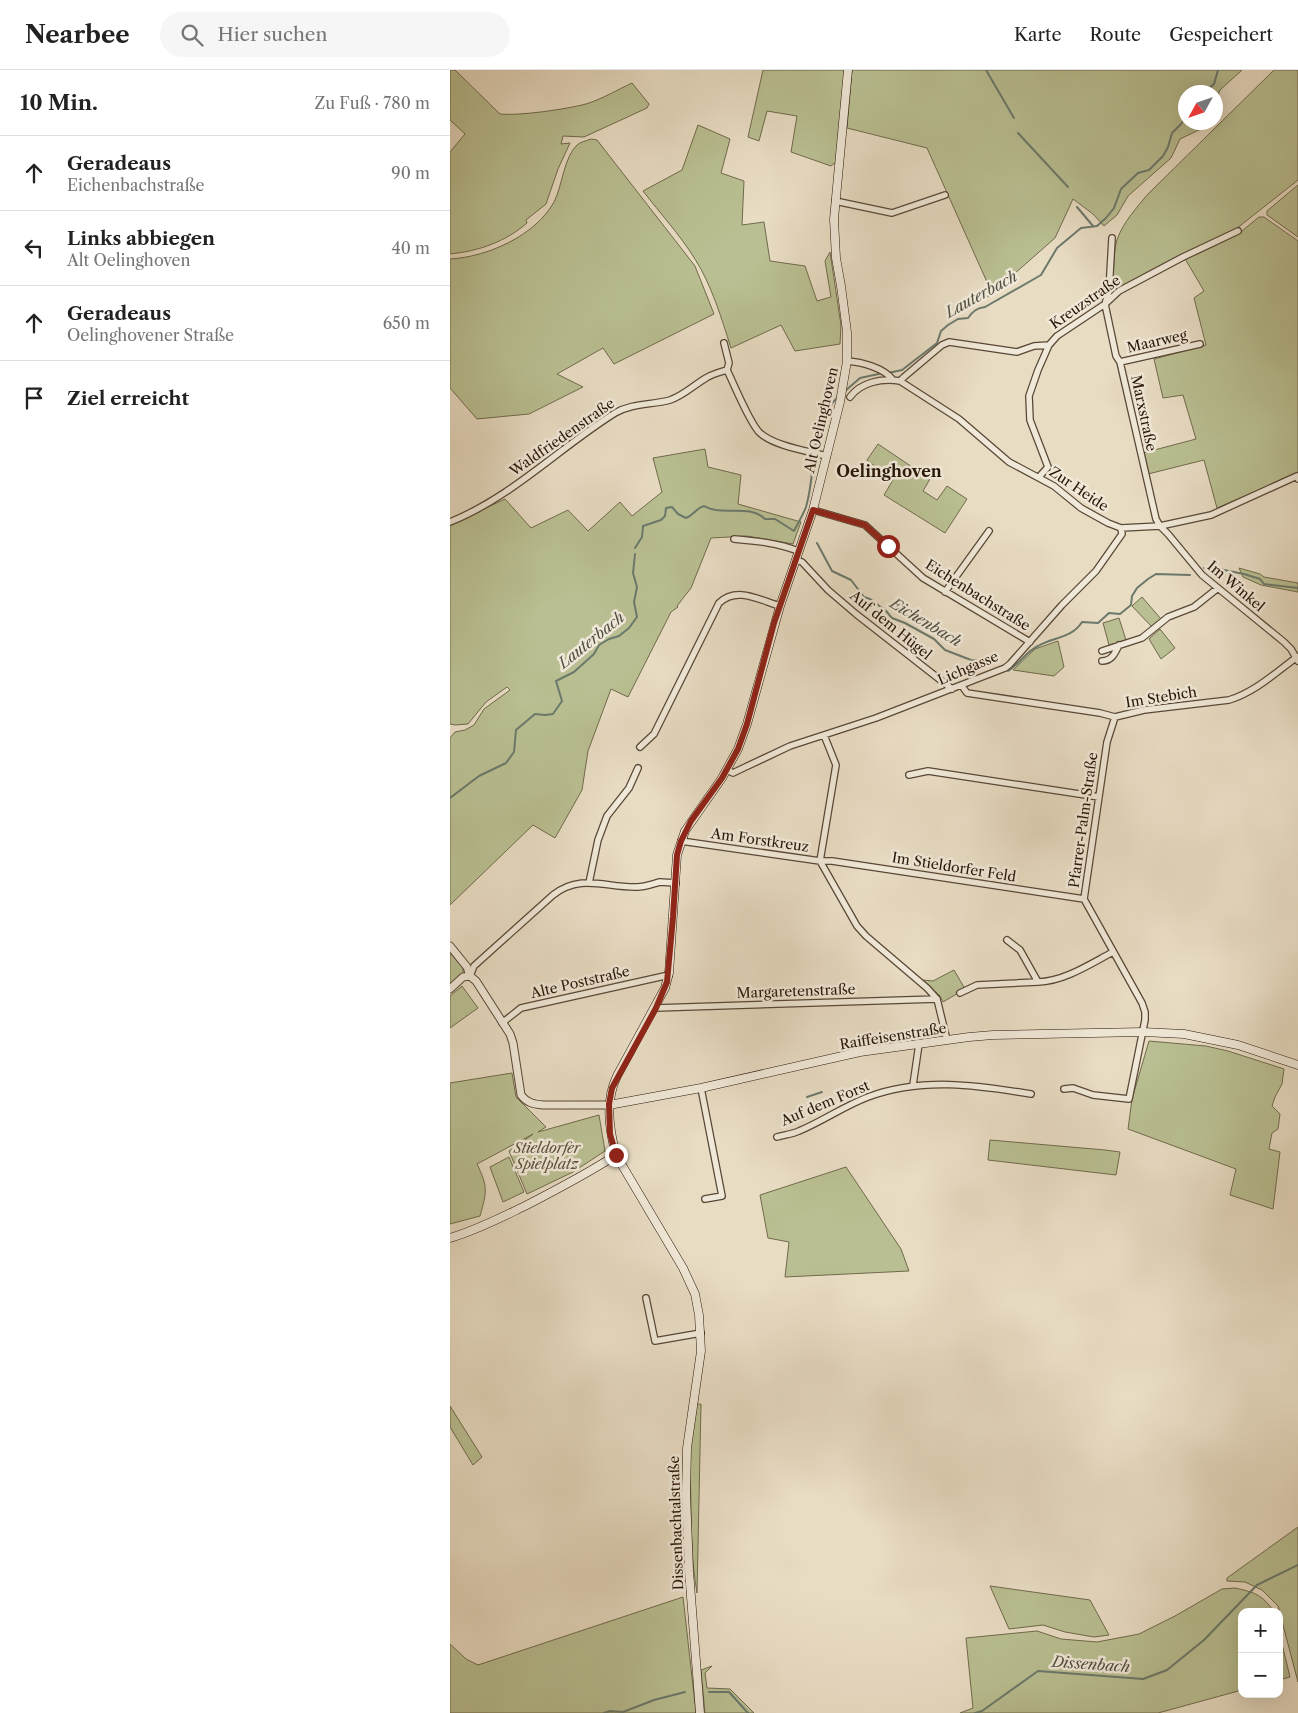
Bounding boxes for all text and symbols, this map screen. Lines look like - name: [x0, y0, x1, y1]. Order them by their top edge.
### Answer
- search box: [160, 12, 510, 57]
- text: Nearbee: [25, 20, 130, 49]
- icon: search: [178, 21, 206, 49]
- text: Hier suchen: [218, 23, 327, 46]
- text: Karte: [1014, 24, 1062, 46]
- text: Route: [1090, 24, 1141, 46]
- text: Gespeichert: [1169, 24, 1273, 46]
- north arrow: [1178, 85, 1223, 130]
- text: 10 Min.: [20, 90, 98, 115]
- text: Zu Fuß · 780 m: [314, 93, 430, 113]
- text: Geradeaus: [67, 152, 171, 175]
- icon: ahead: [20, 159, 48, 187]
- text: 90 m: [391, 163, 430, 183]
- text: Eichenbachstraße: [67, 175, 205, 195]
- text: Links abbiegen: [67, 227, 215, 250]
- icon: left: [20, 234, 48, 262]
- text: 40 m: [391, 238, 430, 258]
- text: Alt Oelinghoven: [67, 250, 190, 270]
- water label: Lauterbach: [941, 266, 1020, 322]
- street label: Kreuzstraße: [1046, 271, 1124, 333]
- text: Geradeaus: [67, 302, 171, 325]
- icon: ahead: [20, 309, 48, 337]
- text: 650 m: [383, 313, 430, 333]
- text: Oelinghovener Straße: [67, 325, 234, 345]
- street label: Maarweg: [1125, 325, 1189, 357]
- street label: Alt Oelinghoven: [800, 365, 842, 476]
- street label: Marxstraße: [1127, 373, 1161, 453]
- icon: arrive: [20, 384, 48, 412]
- text: Ziel erreicht: [67, 387, 189, 410]
- street label: Waldfriedenstraße: [505, 394, 618, 481]
- district label: Oelinghoven: [836, 461, 942, 481]
- street label: Zur Heide: [1046, 463, 1112, 515]
- route start: [877, 535, 900, 558]
- street label: Eichenbachstraße: [923, 556, 1033, 634]
- street label: Im Winkel: [1204, 557, 1268, 615]
- street label: Auf dem Hügel: [846, 586, 936, 664]
- water label: Eichenbach: [887, 594, 965, 650]
- water label: Lauterbach: [553, 608, 628, 673]
- street label: Lichgasse: [935, 647, 1001, 689]
- street label: Im Stebich: [1124, 682, 1198, 712]
- street label: Pfarrer-Palm-Straße: [1065, 751, 1101, 889]
- street label: Am Forstkreuz: [709, 824, 810, 856]
- street label: Im Stieldorfer Feld: [891, 848, 1018, 886]
- street label: Alte Poststraße: [528, 962, 631, 1002]
- street label: Margaretenstraße: [736, 980, 856, 1002]
- street label: Raiffeisenstraße: [838, 1019, 948, 1053]
- street label: Auf dem Forst: [777, 1076, 872, 1130]
- park label: Stieldorfer Spielplatz: [513, 1139, 582, 1173]
- route end: [605, 1144, 628, 1167]
- street label: Dissenbachtalstraße: [665, 1455, 687, 1591]
- map controls: [1238, 1608, 1283, 1698]
- button: +: [1238, 1608, 1283, 1653]
- water label: Dissenbach: [1051, 1652, 1130, 1676]
- button: −: [1238, 1653, 1283, 1698]

